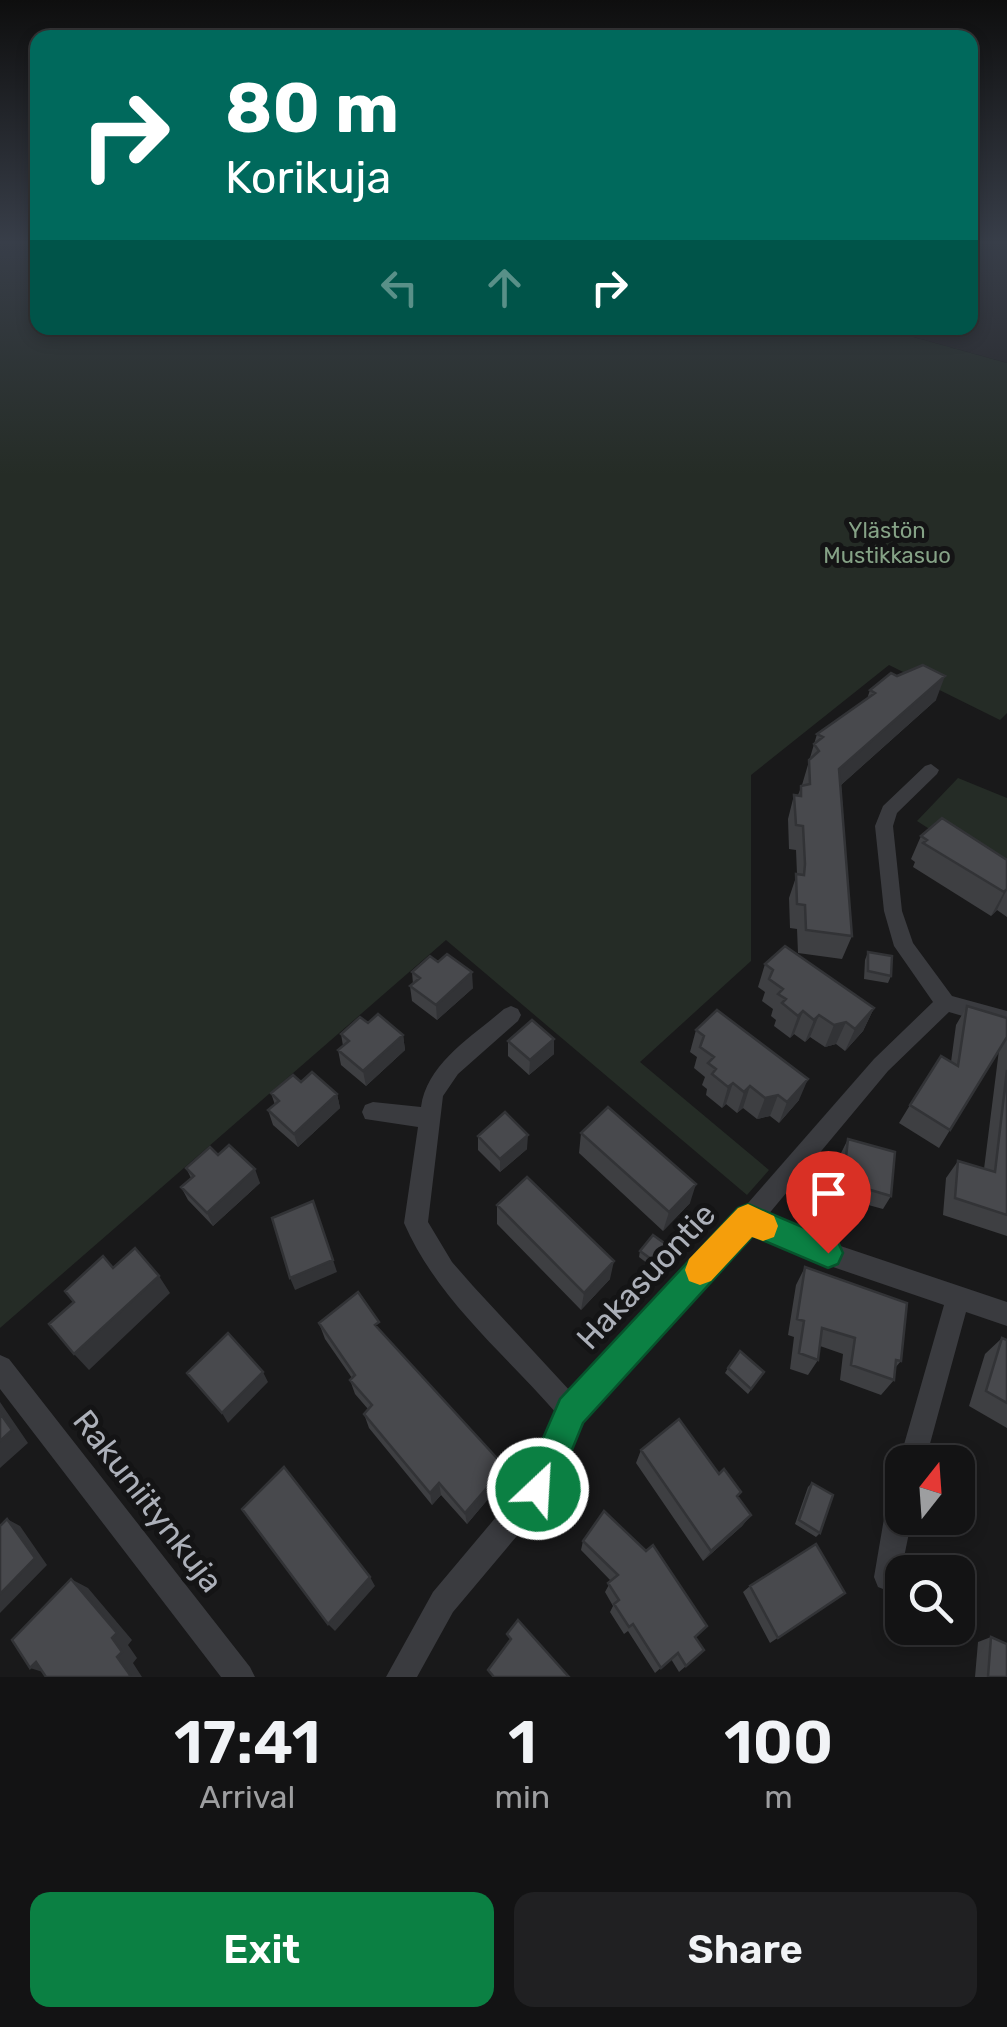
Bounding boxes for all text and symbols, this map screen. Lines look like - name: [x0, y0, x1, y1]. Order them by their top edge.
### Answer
- text: 80 m: [225, 67, 399, 150]
- icon: right: [60, 70, 190, 200]
- text: Korikuja: [225, 151, 391, 204]
- icon: left: [372, 260, 427, 315]
- icon: ahead: [477, 260, 532, 315]
- icon: right: [582, 260, 637, 315]
- park label: Ylästön Mustikkasuo: [823, 517, 951, 569]
- pin: [786, 1151, 871, 1254]
- icon: arrive: [801, 1166, 856, 1221]
- street label: Hakasuontie: [569, 1195, 723, 1357]
- street label: Rakuniitynkuja: [65, 1402, 231, 1600]
- position arrow: [486, 1437, 590, 1541]
- north arrow: [885, 1445, 975, 1535]
- map controls: [885, 1445, 975, 1645]
- button: search: [885, 1555, 975, 1645]
- text: 17:41: [174, 1707, 321, 1778]
- text: 1: [508, 1707, 537, 1778]
- text: 100: [724, 1707, 833, 1778]
- text: Arrival: [199, 1778, 295, 1816]
- text: min: [495, 1778, 550, 1816]
- text: m: [764, 1778, 793, 1816]
- button: Exit: [30, 1892, 494, 2007]
- button: Share: [514, 1892, 977, 2007]

